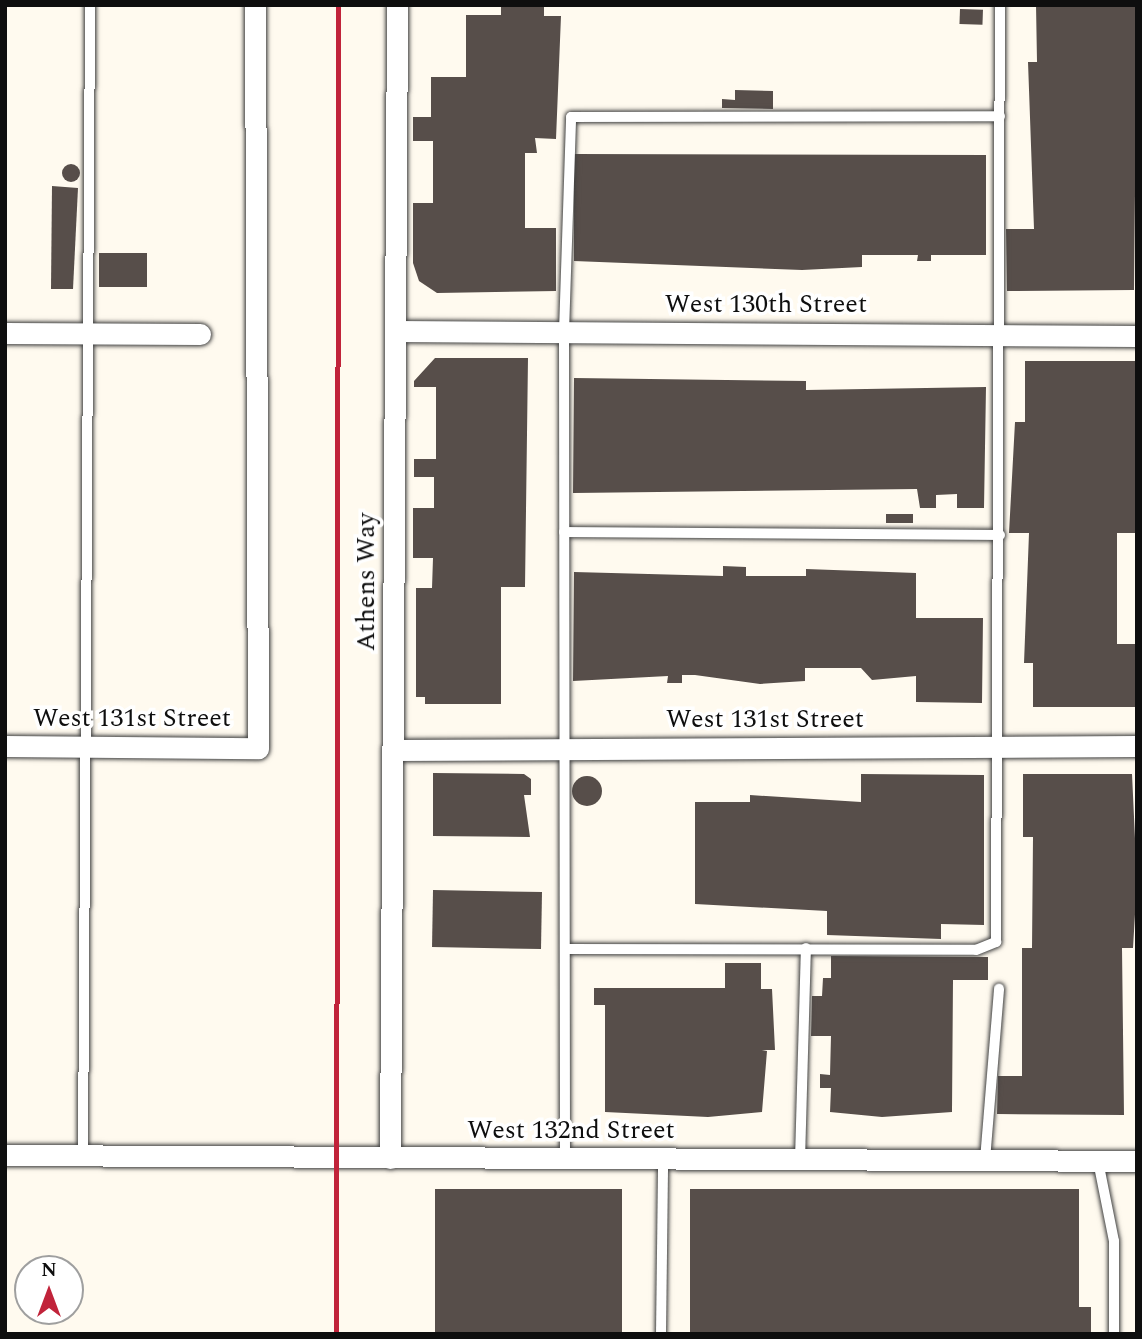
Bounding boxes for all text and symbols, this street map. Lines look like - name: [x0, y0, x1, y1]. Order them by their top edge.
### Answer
- street label: West 130th Street: [665, 289, 867, 321]
- street label: Athens Way: [351, 513, 383, 651]
- street label: West 131st Street: [33, 703, 231, 735]
- street label: West 131st Street: [666, 704, 864, 736]
- street label: West 132nd Street: [467, 1115, 675, 1147]
- north arrow: [14, 1255, 84, 1325]
- text: N: [41, 1256, 57, 1285]

